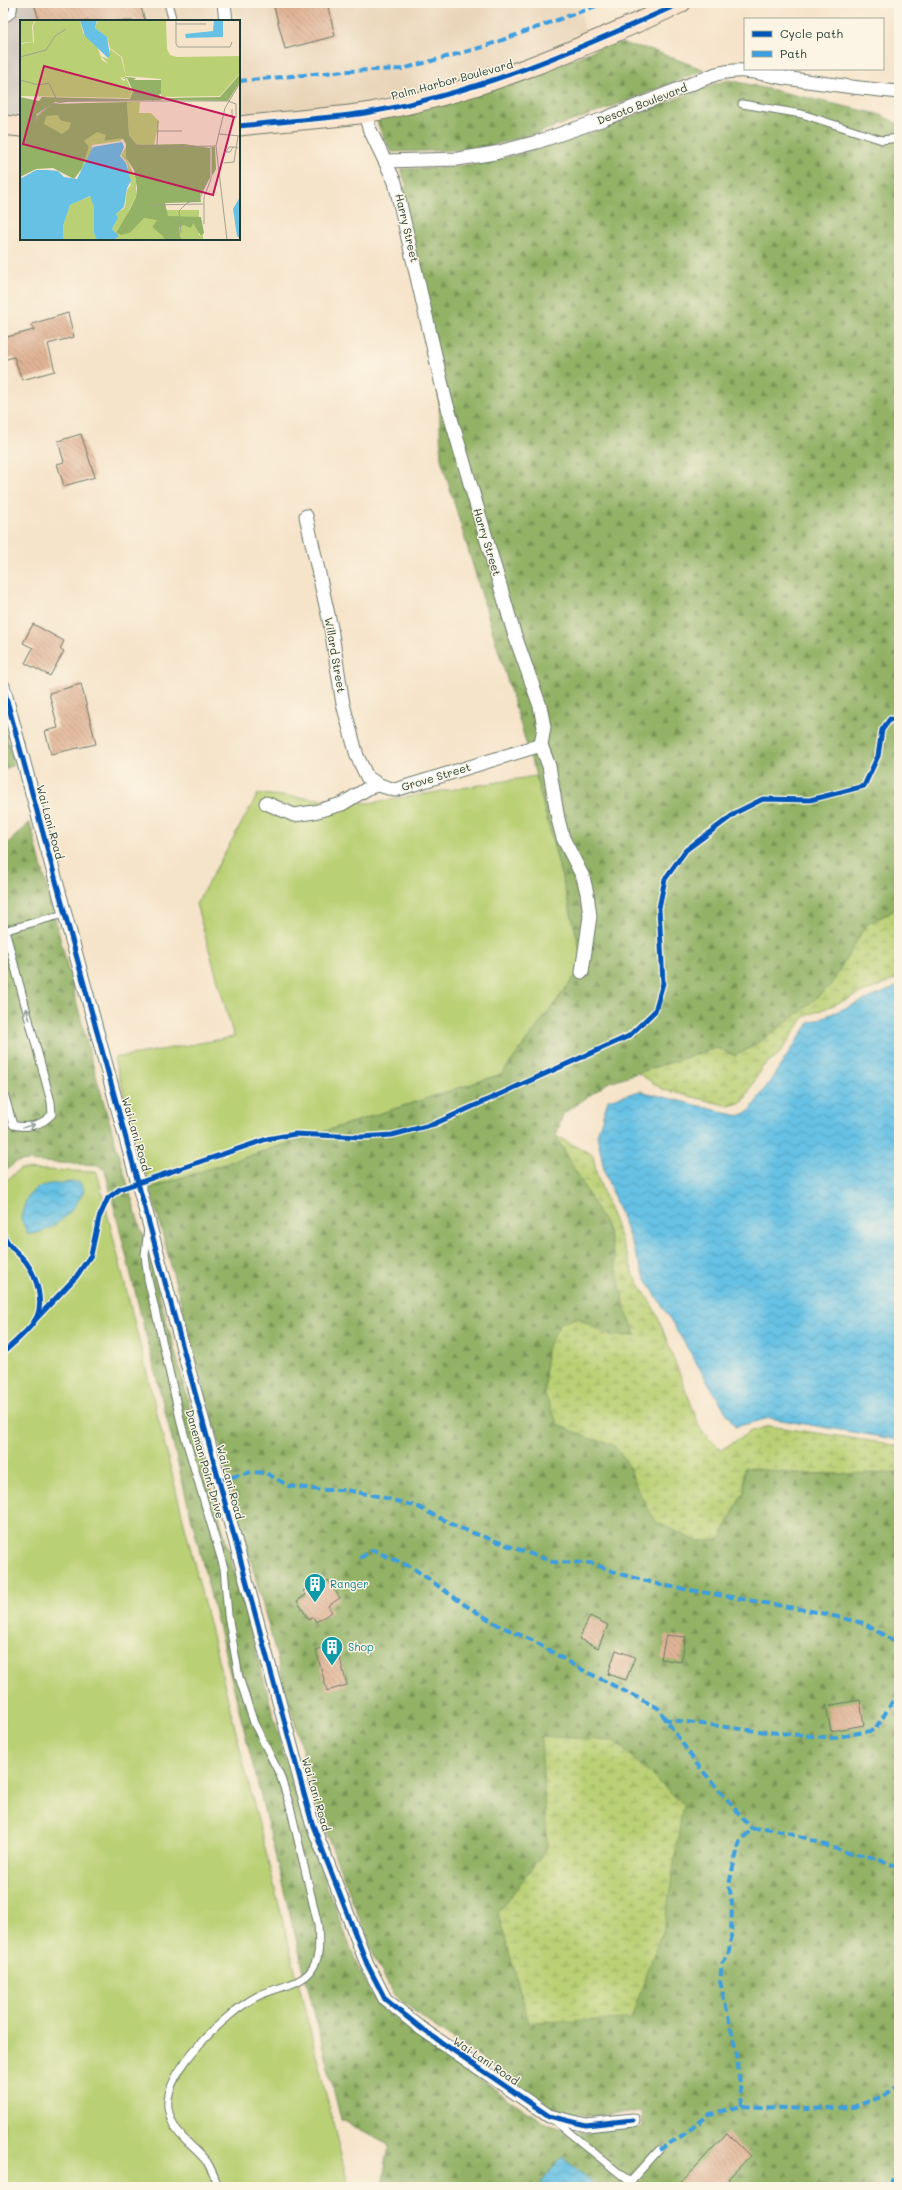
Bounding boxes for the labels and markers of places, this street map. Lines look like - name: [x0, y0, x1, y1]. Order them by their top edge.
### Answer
- building icon: Ranger: [302, 1571, 328, 1604]
- place label: Ranger: [330, 1576, 369, 1591]
- building icon: Shop: [319, 1634, 345, 1667]
- place label: Shop: [348, 1639, 374, 1654]

